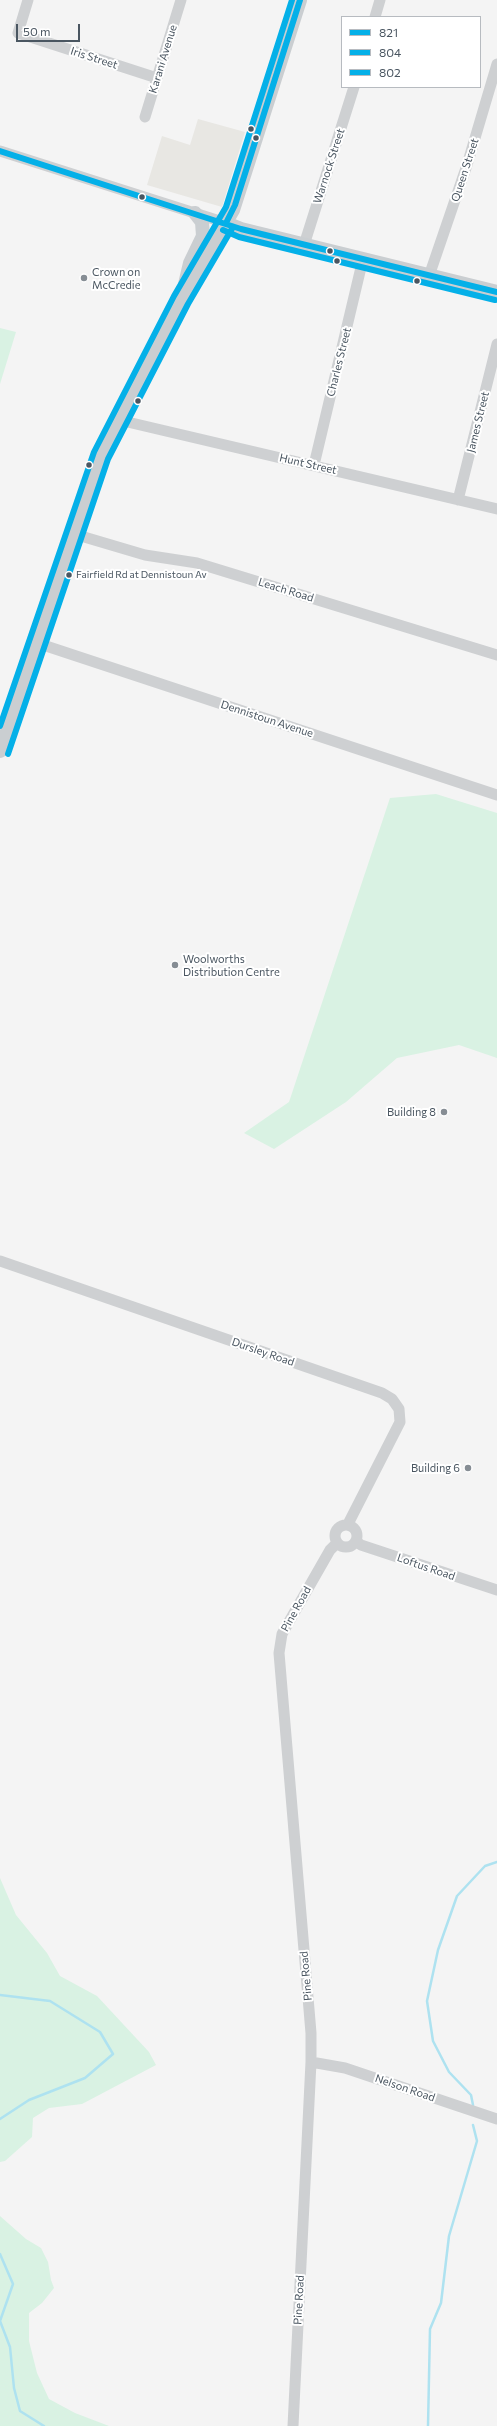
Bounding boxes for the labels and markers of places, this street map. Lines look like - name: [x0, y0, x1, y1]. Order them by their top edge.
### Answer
- unlabelled marker: [246, 124, 256, 134]
- unlabelled marker: [251, 133, 261, 143]
- unlabelled marker: [137, 192, 147, 202]
- unlabelled marker: [325, 246, 335, 256]
- unlabelled marker: [332, 256, 342, 266]
- place label: Crown on McCredie: [92, 265, 140, 291]
- marker: Crown on McCredie: [79, 273, 89, 283]
- unlabelled marker: [412, 276, 422, 286]
- unlabelled marker: [133, 396, 143, 406]
- unlabelled marker: [84, 460, 94, 470]
- place label: Fairfield Rd at Dennistoun Av: [76, 569, 207, 581]
- marker: Fairfield Rd at Dennistoun Av: [64, 570, 74, 580]
- place label: Woolworths Distribution Centre: [183, 952, 280, 978]
- marker: Woolworths Distribution Centre: [170, 960, 180, 970]
- place label: Building 8: [387, 1105, 436, 1119]
- marker: Building 8: [439, 1107, 449, 1117]
- place label: Building 6: [411, 1461, 460, 1475]
- marker: Building 6: [463, 1463, 473, 1473]

